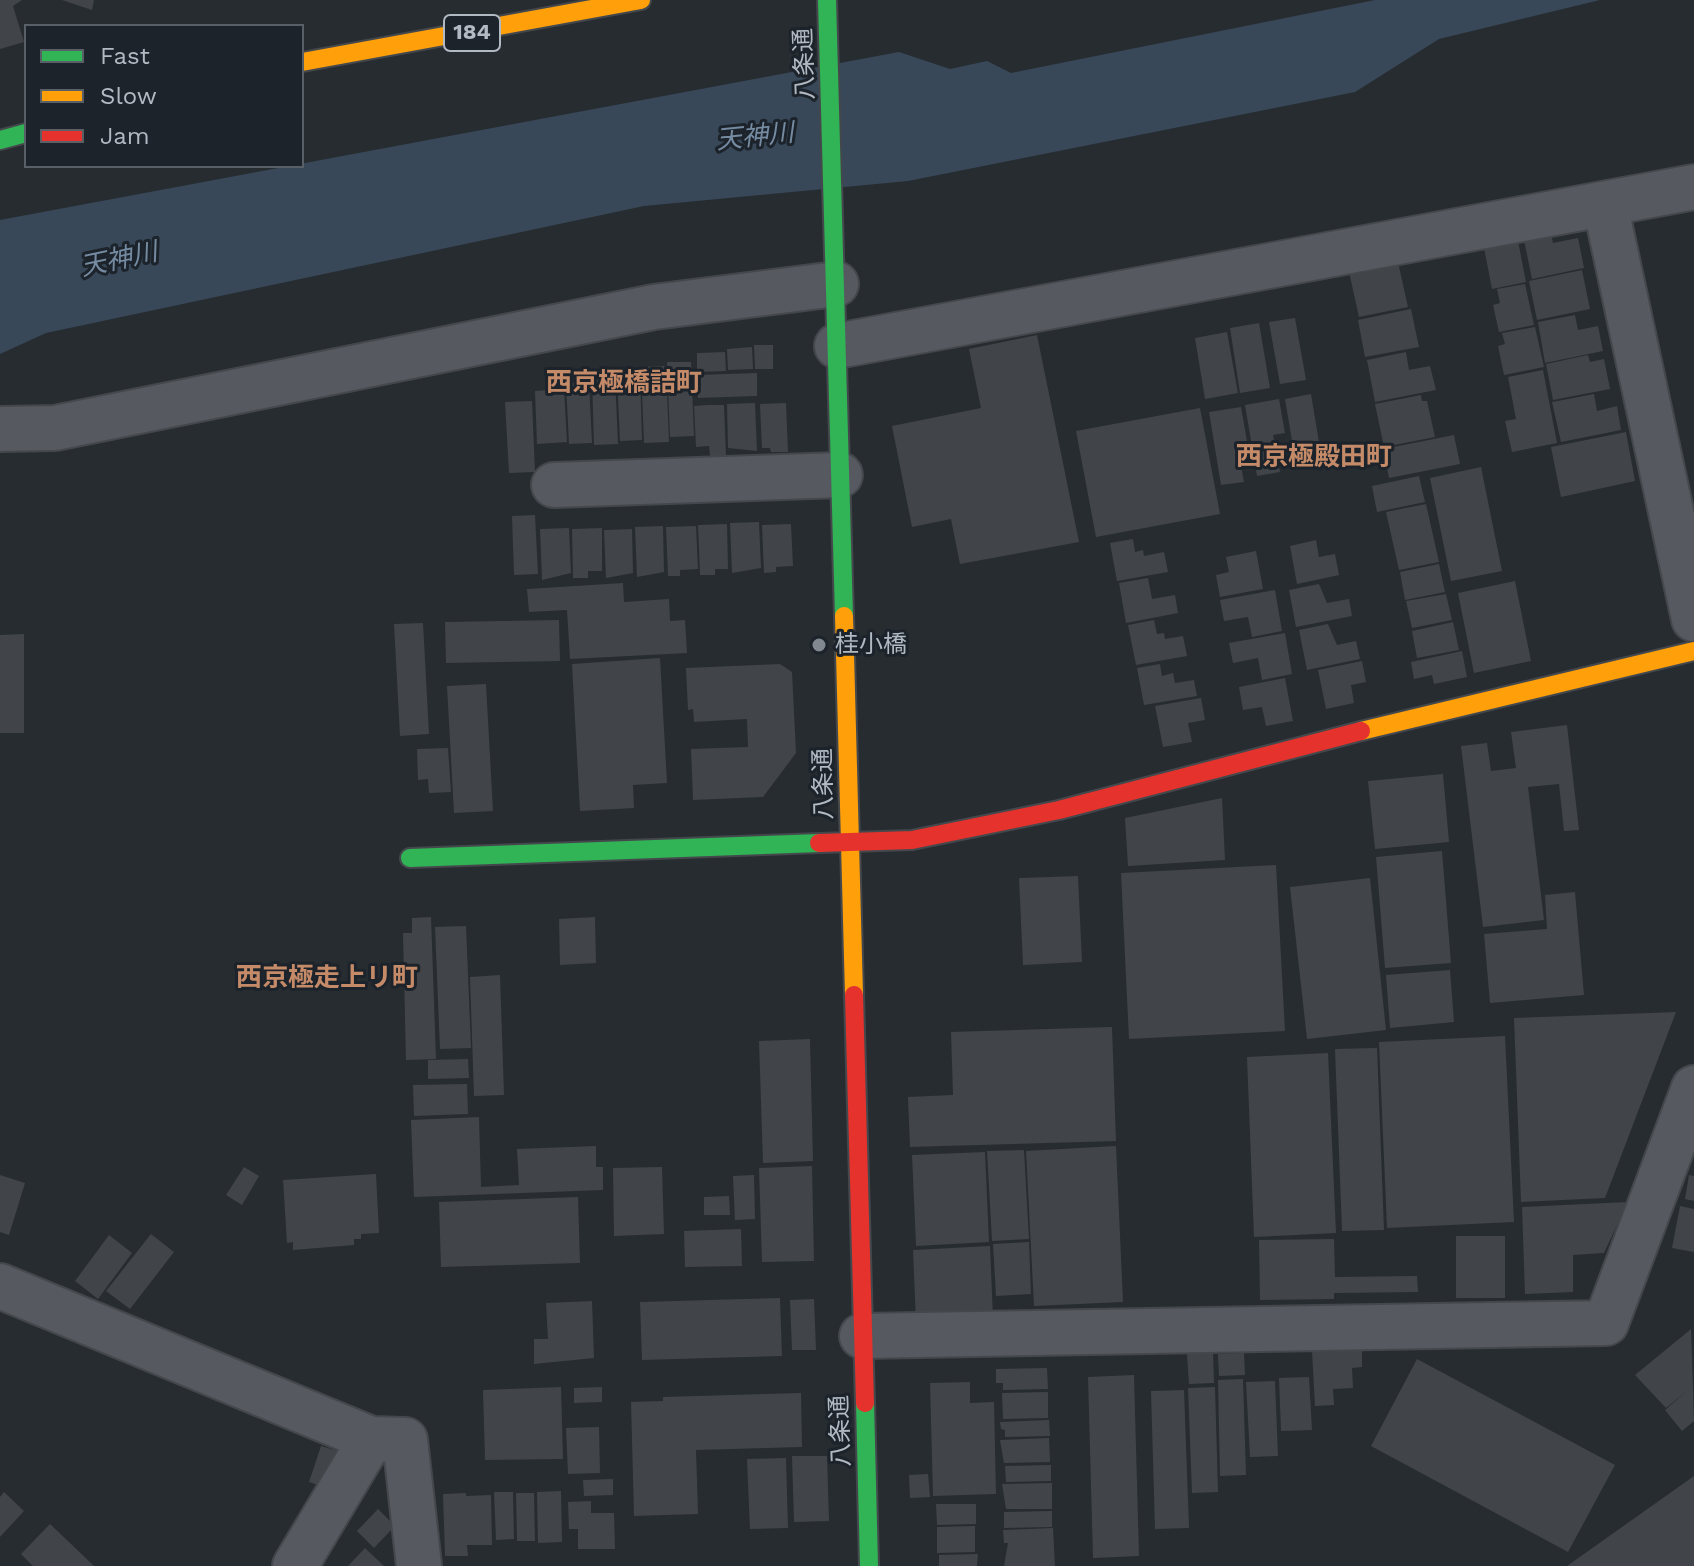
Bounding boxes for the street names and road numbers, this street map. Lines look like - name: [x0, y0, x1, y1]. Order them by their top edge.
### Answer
- road number: 184: [444, 15, 500, 51]
- street label: 八条通: [789, 28, 821, 100]
- street label: 八条通: [809, 748, 839, 820]
- street label: 八条通: [825, 1395, 857, 1467]

